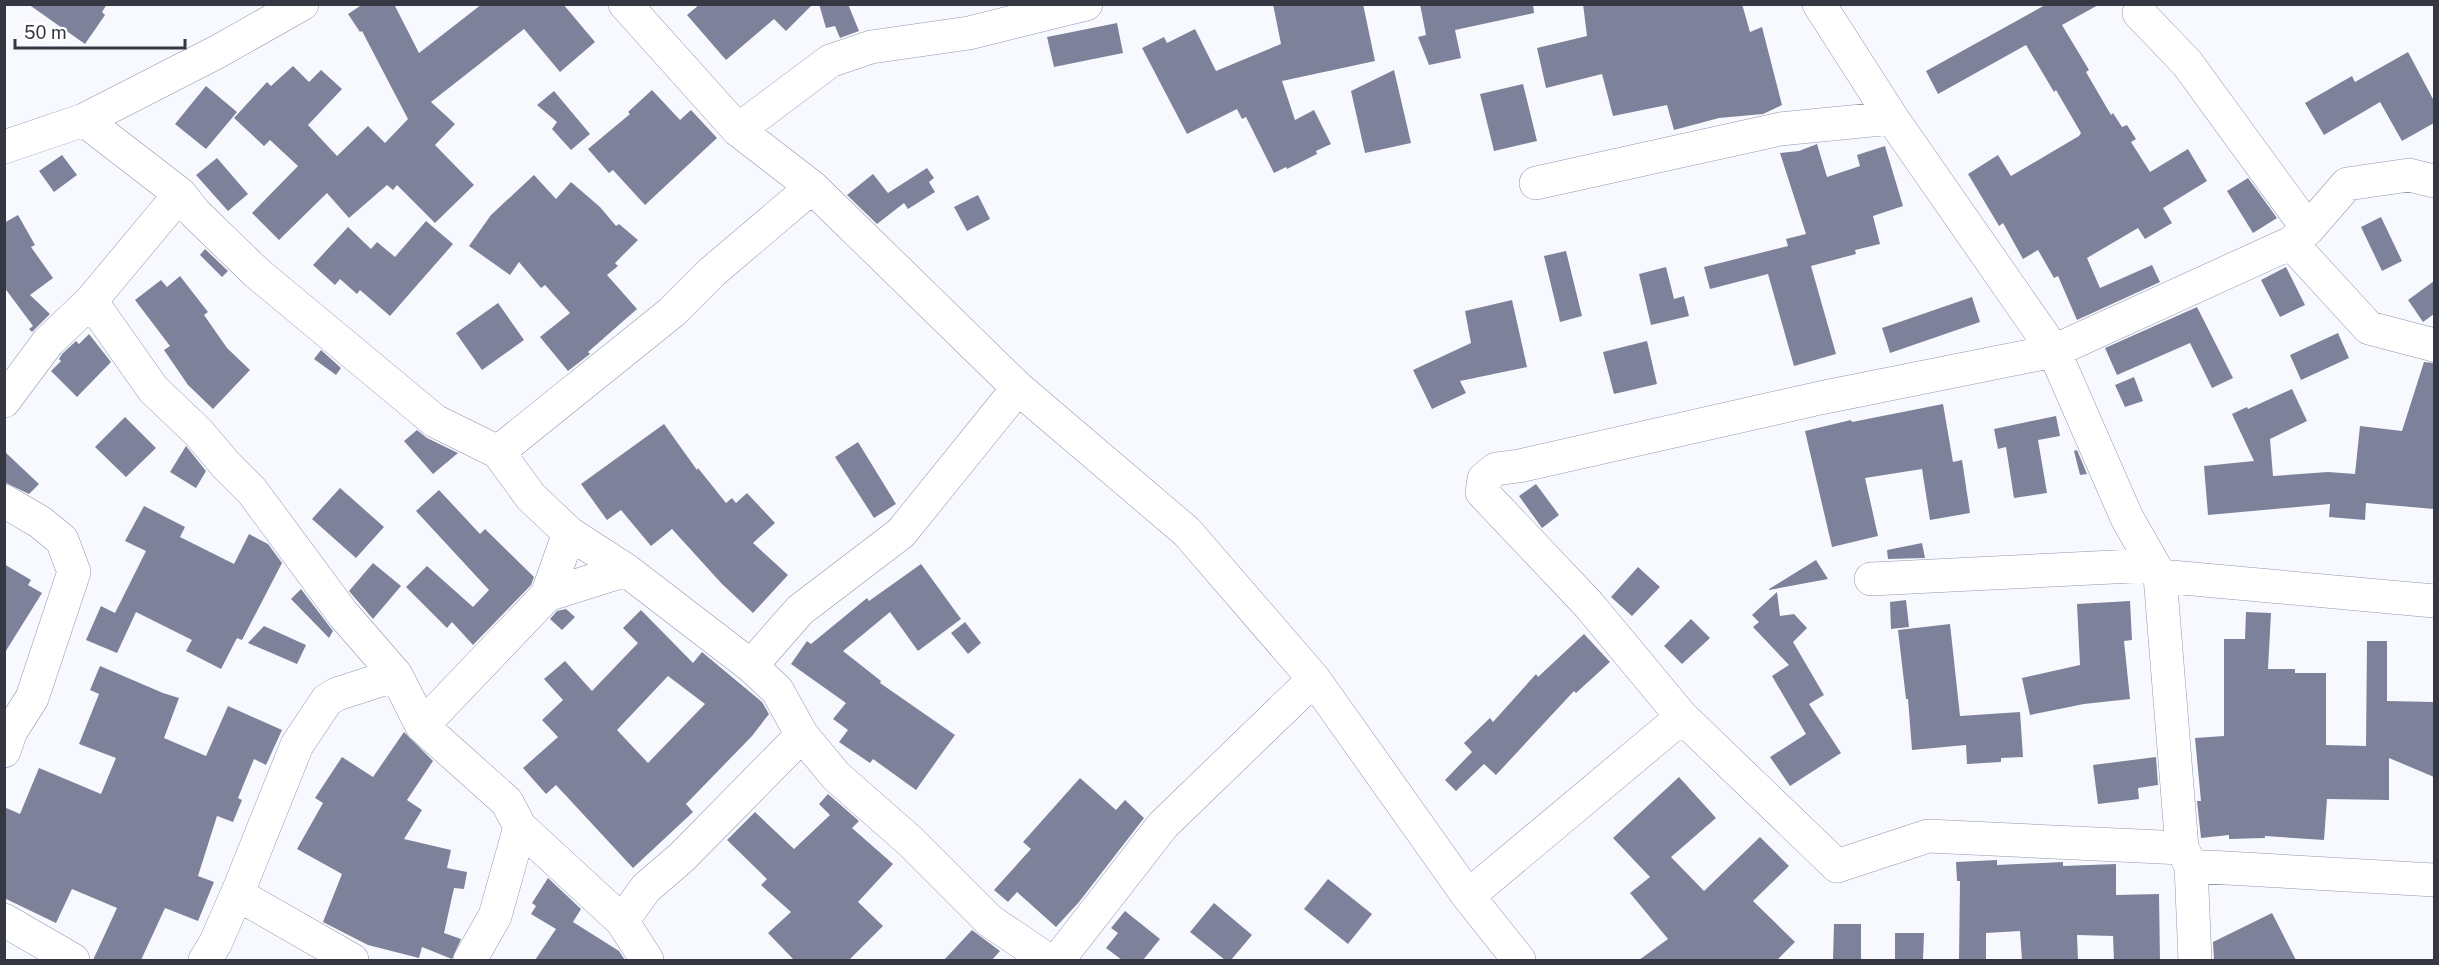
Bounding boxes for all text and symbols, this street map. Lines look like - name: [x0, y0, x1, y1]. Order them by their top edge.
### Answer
- scale bar: [15, 12, 184, 50]
- text: 50 m: [24, 22, 67, 43]

